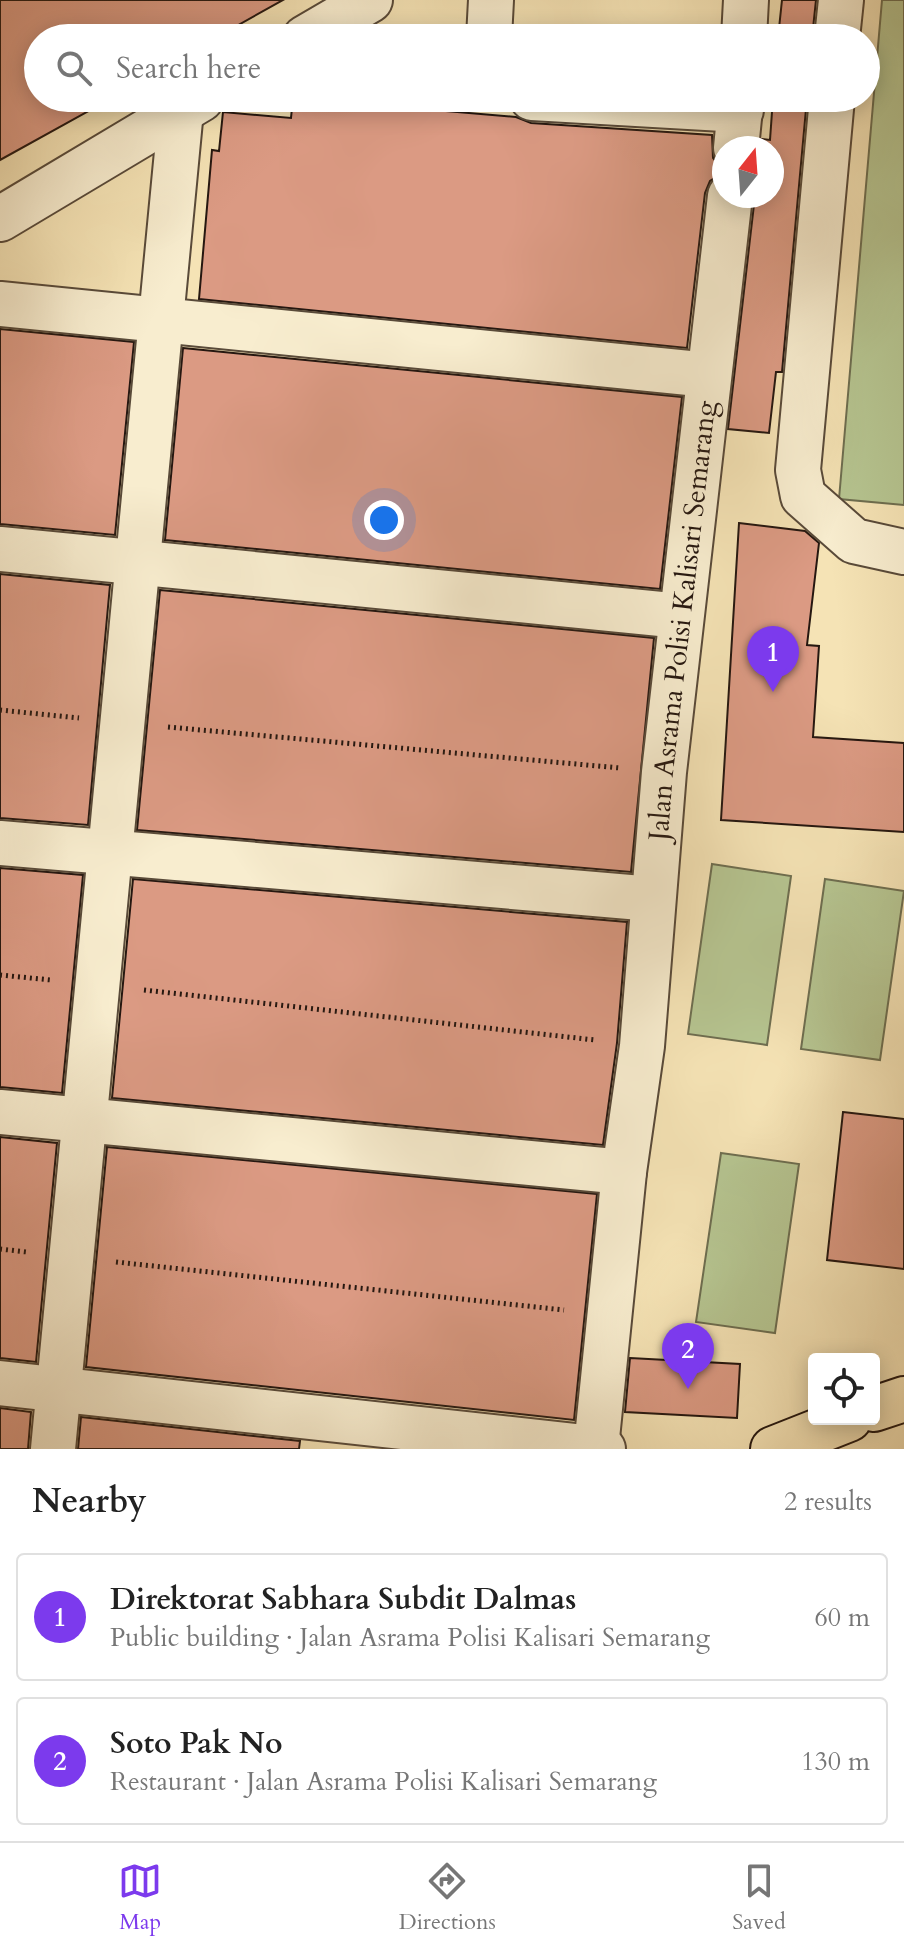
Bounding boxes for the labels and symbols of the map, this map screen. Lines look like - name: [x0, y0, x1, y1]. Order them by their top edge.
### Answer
- north arrow: [712, 136, 784, 208]
- street label: Jalan Asrama Polisi Kalisari Semarang: [639, 398, 725, 846]
- your location: [364, 500, 404, 540]
- pin: 1: [747, 626, 799, 692]
- pin: 2: [662, 1323, 714, 1389]

